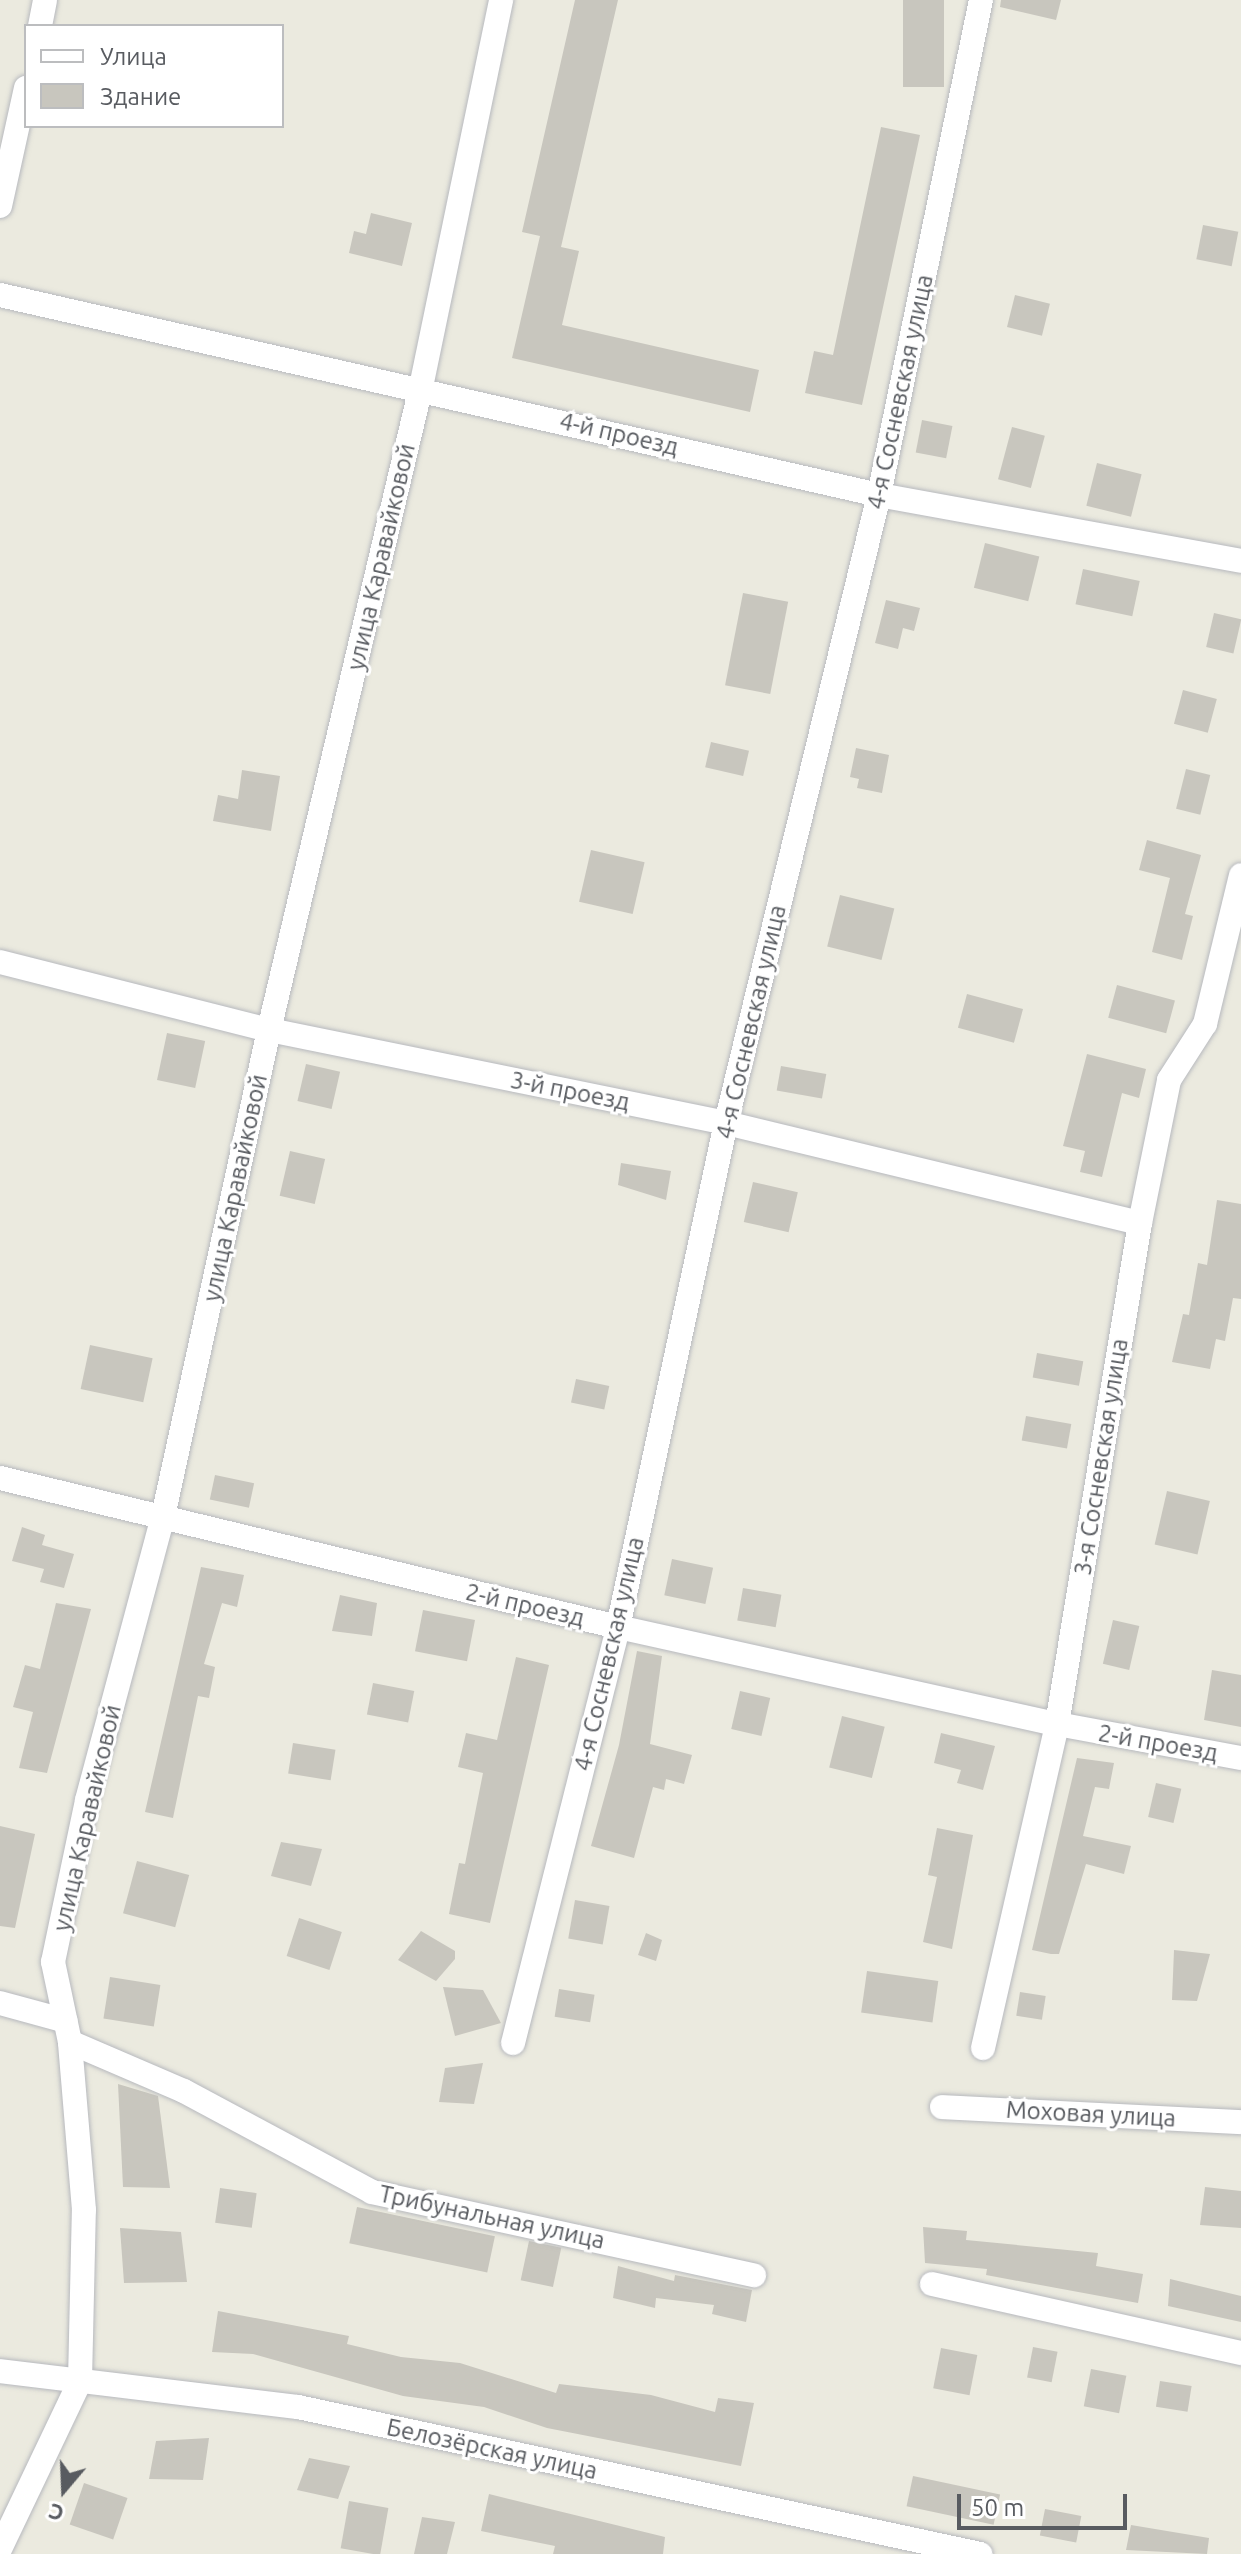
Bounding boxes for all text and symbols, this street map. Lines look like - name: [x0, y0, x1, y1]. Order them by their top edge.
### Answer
- legend: [24, 24, 284, 128]
- text: Улица: [100, 43, 167, 70]
- text: Здание: [100, 83, 181, 110]
- street label: 4-я Сосневская улица: [861, 272, 939, 512]
- street label: 4-й проезд: [557, 406, 681, 462]
- street label: улица Каравайковой: [341, 441, 421, 673]
- street label: 4-я Сосневская улица: [710, 902, 792, 1142]
- street label: 3-й проезд: [508, 1065, 632, 1117]
- street label: улица Каравайковой: [197, 1072, 273, 1304]
- street label: 3-я Сосневская улица: [1068, 1337, 1134, 1577]
- street label: 4-я Сосневская улица: [568, 1534, 650, 1774]
- street label: 2-й проезд: [463, 1577, 587, 1633]
- street label: улица Каравайковой: [47, 1702, 127, 1934]
- street label: 2-й проезд: [1096, 1718, 1220, 1768]
- street label: Моховая улица: [1005, 2095, 1177, 2133]
- street label: Трибунальная улица: [377, 2179, 607, 2255]
- street label: Белозёрская улица: [384, 2413, 600, 2485]
- north arrow: [24, 2450, 104, 2530]
- scale bar: [961, 2478, 1131, 2528]
- text: 50 m: [971, 2494, 1024, 2521]
- text: С: [45, 2499, 67, 2527]

